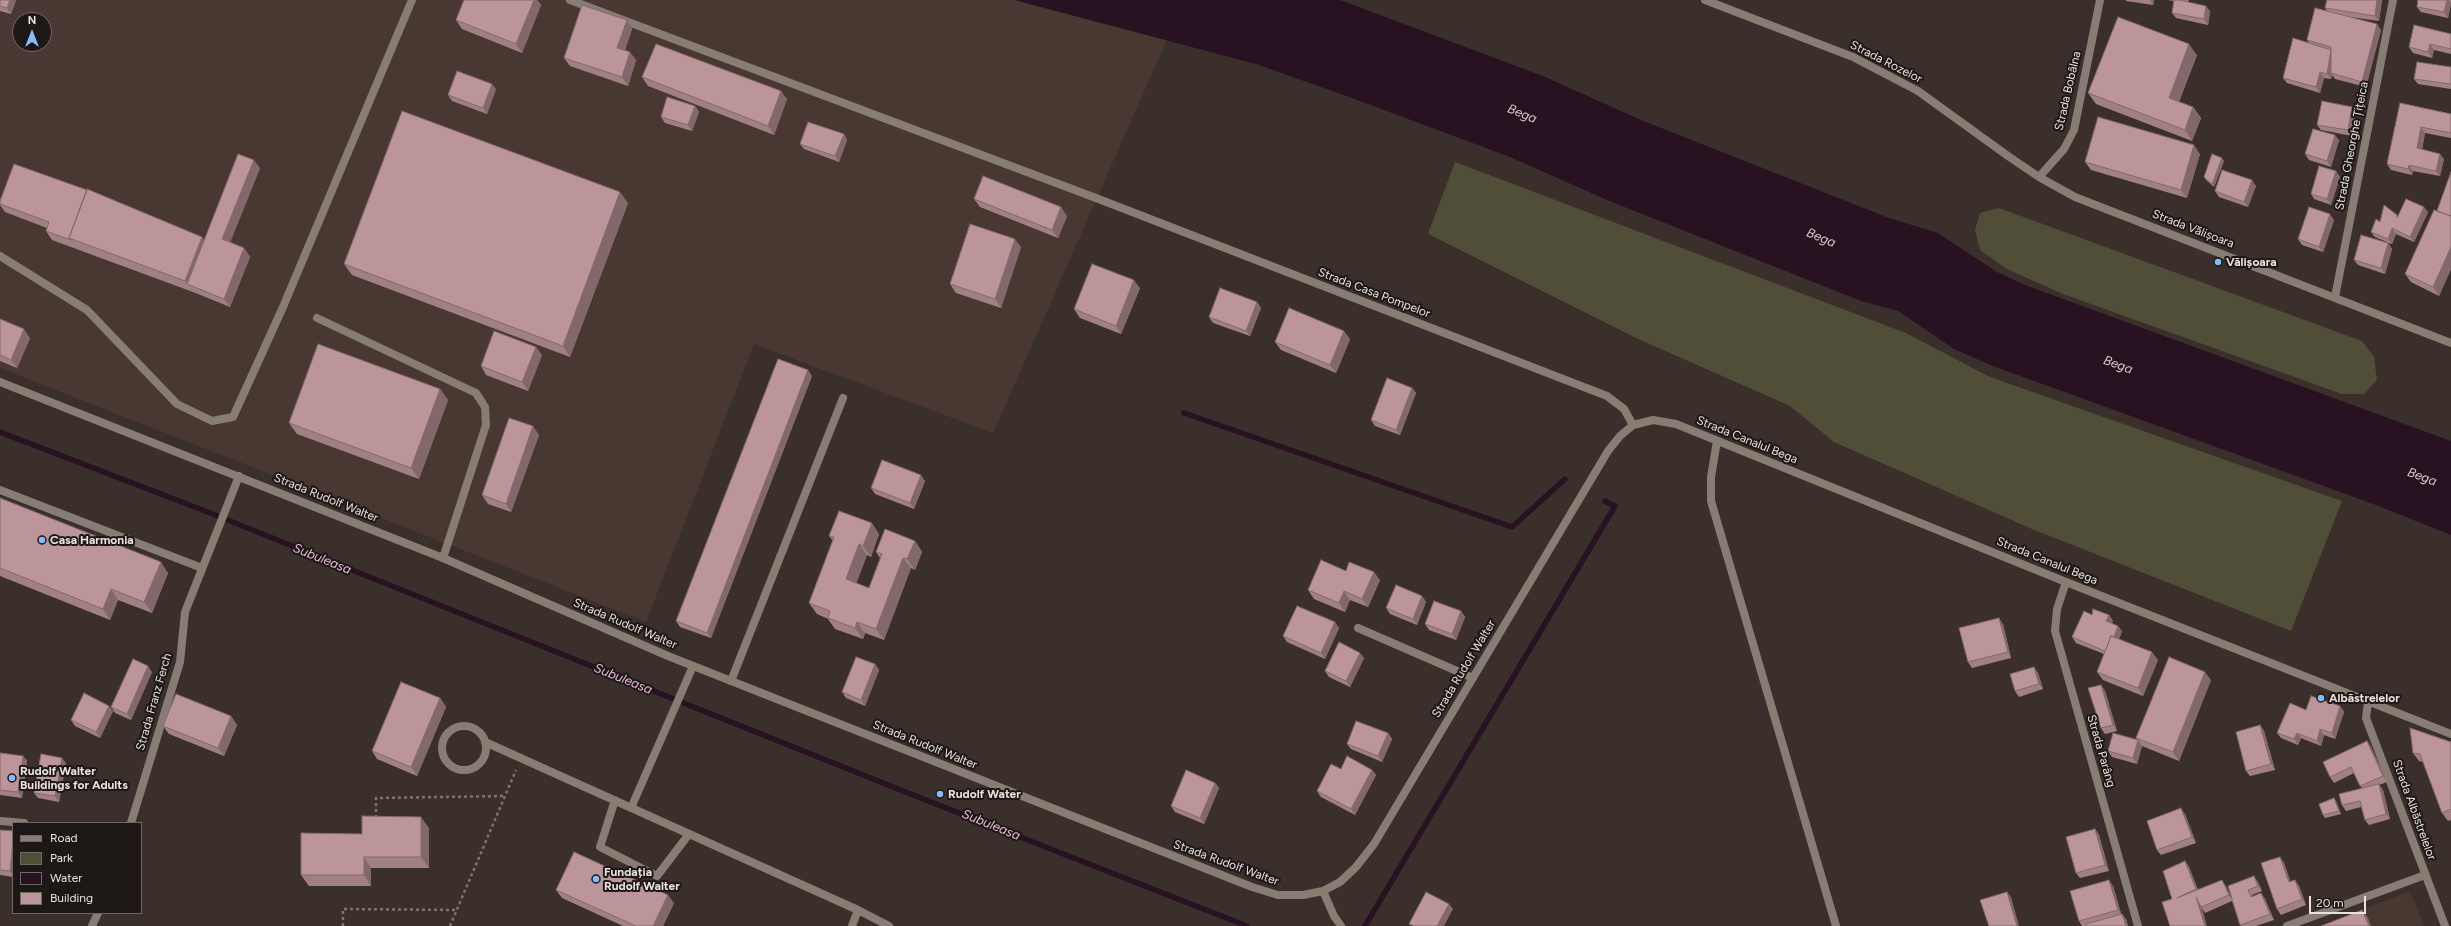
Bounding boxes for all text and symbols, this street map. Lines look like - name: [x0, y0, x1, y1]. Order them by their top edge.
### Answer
- north arrow: [12, 12, 52, 52]
- text: N: [28, 14, 36, 27]
- street label: Strada Rozelor: [1848, 38, 1924, 86]
- street label: Strada Bobâlna: [2052, 50, 2084, 132]
- street label: Strada Gheorghe Țițeica: [2332, 80, 2372, 212]
- water label: Bega: [1505, 101, 1539, 127]
- street label: Strada Vălișoara: [2150, 207, 2236, 251]
- water label: Bega: [1804, 225, 1838, 251]
- place label: Vălișoara: [2226, 255, 2277, 269]
- marker: Vălișoara: [2213, 257, 2223, 267]
- street label: Strada Casa Pompelor: [1316, 265, 1432, 321]
- water label: Bega: [2101, 352, 2135, 378]
- street label: Strada Canalul Bega: [1694, 413, 1800, 467]
- water label: Bega: [2405, 464, 2439, 490]
- street label: Strada Rudolf Walter: [272, 470, 380, 526]
- place label: Casa Harmonia: [50, 533, 134, 547]
- street label: Strada Canalul Bega: [1994, 534, 2100, 588]
- marker: Casa Harmonia: [37, 535, 47, 545]
- water label: Subuleasa: [291, 540, 353, 578]
- street label: Strada Rudolf Walter: [571, 596, 679, 652]
- street label: Strada Rudolf Walter: [1429, 618, 1499, 720]
- street label: Strada Franz Ferch: [133, 652, 175, 752]
- water label: Subuleasa: [592, 660, 654, 698]
- place label: Albăstrelelor: [2329, 691, 2400, 705]
- marker: Albăstrelelor: [2316, 693, 2326, 703]
- street label: Strada Parâng: [2084, 713, 2118, 789]
- street label: Strada Rudolf Walter: [871, 717, 979, 773]
- street label: Strada Albăstrelelor: [2389, 758, 2439, 862]
- place label: Rudolf Walter Buildings for Adults: [20, 764, 128, 792]
- marker: Rudolf Walter Buildings for Adults: [7, 773, 17, 783]
- place label: Rudolf Water: [948, 787, 1021, 801]
- marker: Rudolf Water: [935, 789, 945, 799]
- water label: Subuleasa: [960, 806, 1022, 844]
- legend: [12, 822, 142, 914]
- text: Road: [50, 831, 78, 845]
- street label: Strada Rudolf Walter: [1171, 837, 1281, 889]
- text: Park: [50, 851, 73, 865]
- place label: Fundația Rudolf Walter: [604, 865, 680, 893]
- text: Water: [50, 871, 82, 885]
- marker: Fundația Rudolf Walter: [591, 874, 601, 884]
- scale bar: [2311, 888, 2368, 914]
- text: Building: [50, 891, 93, 905]
- text: 20 m: [2316, 896, 2344, 910]

